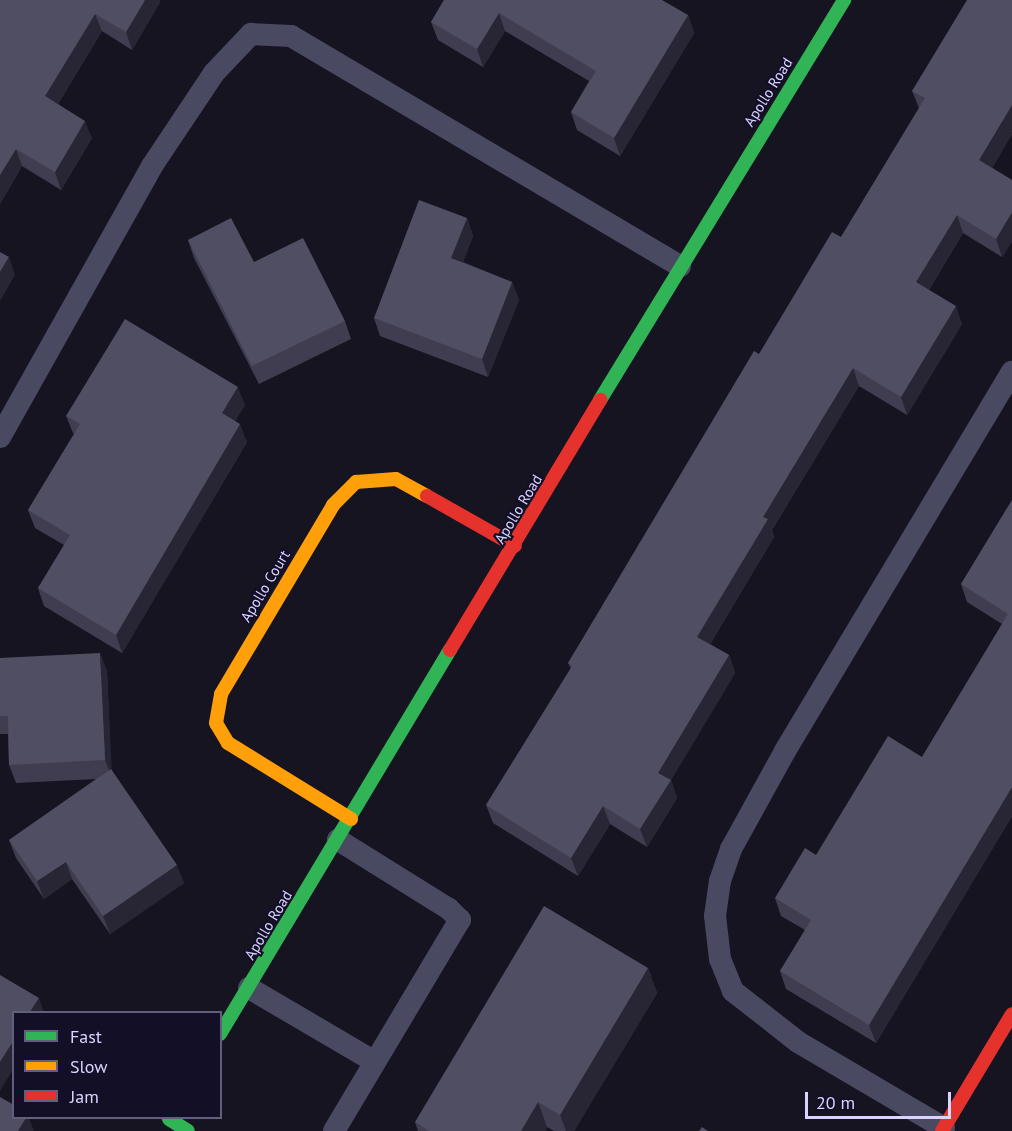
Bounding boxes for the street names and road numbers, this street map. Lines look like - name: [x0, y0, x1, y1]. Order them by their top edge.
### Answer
- street label: Apollo Road: [740, 54, 796, 130]
- street label: Apollo Road: [490, 471, 546, 547]
- street label: Apollo Court: [237, 547, 293, 625]
- street label: Apollo Road: [240, 887, 296, 963]

